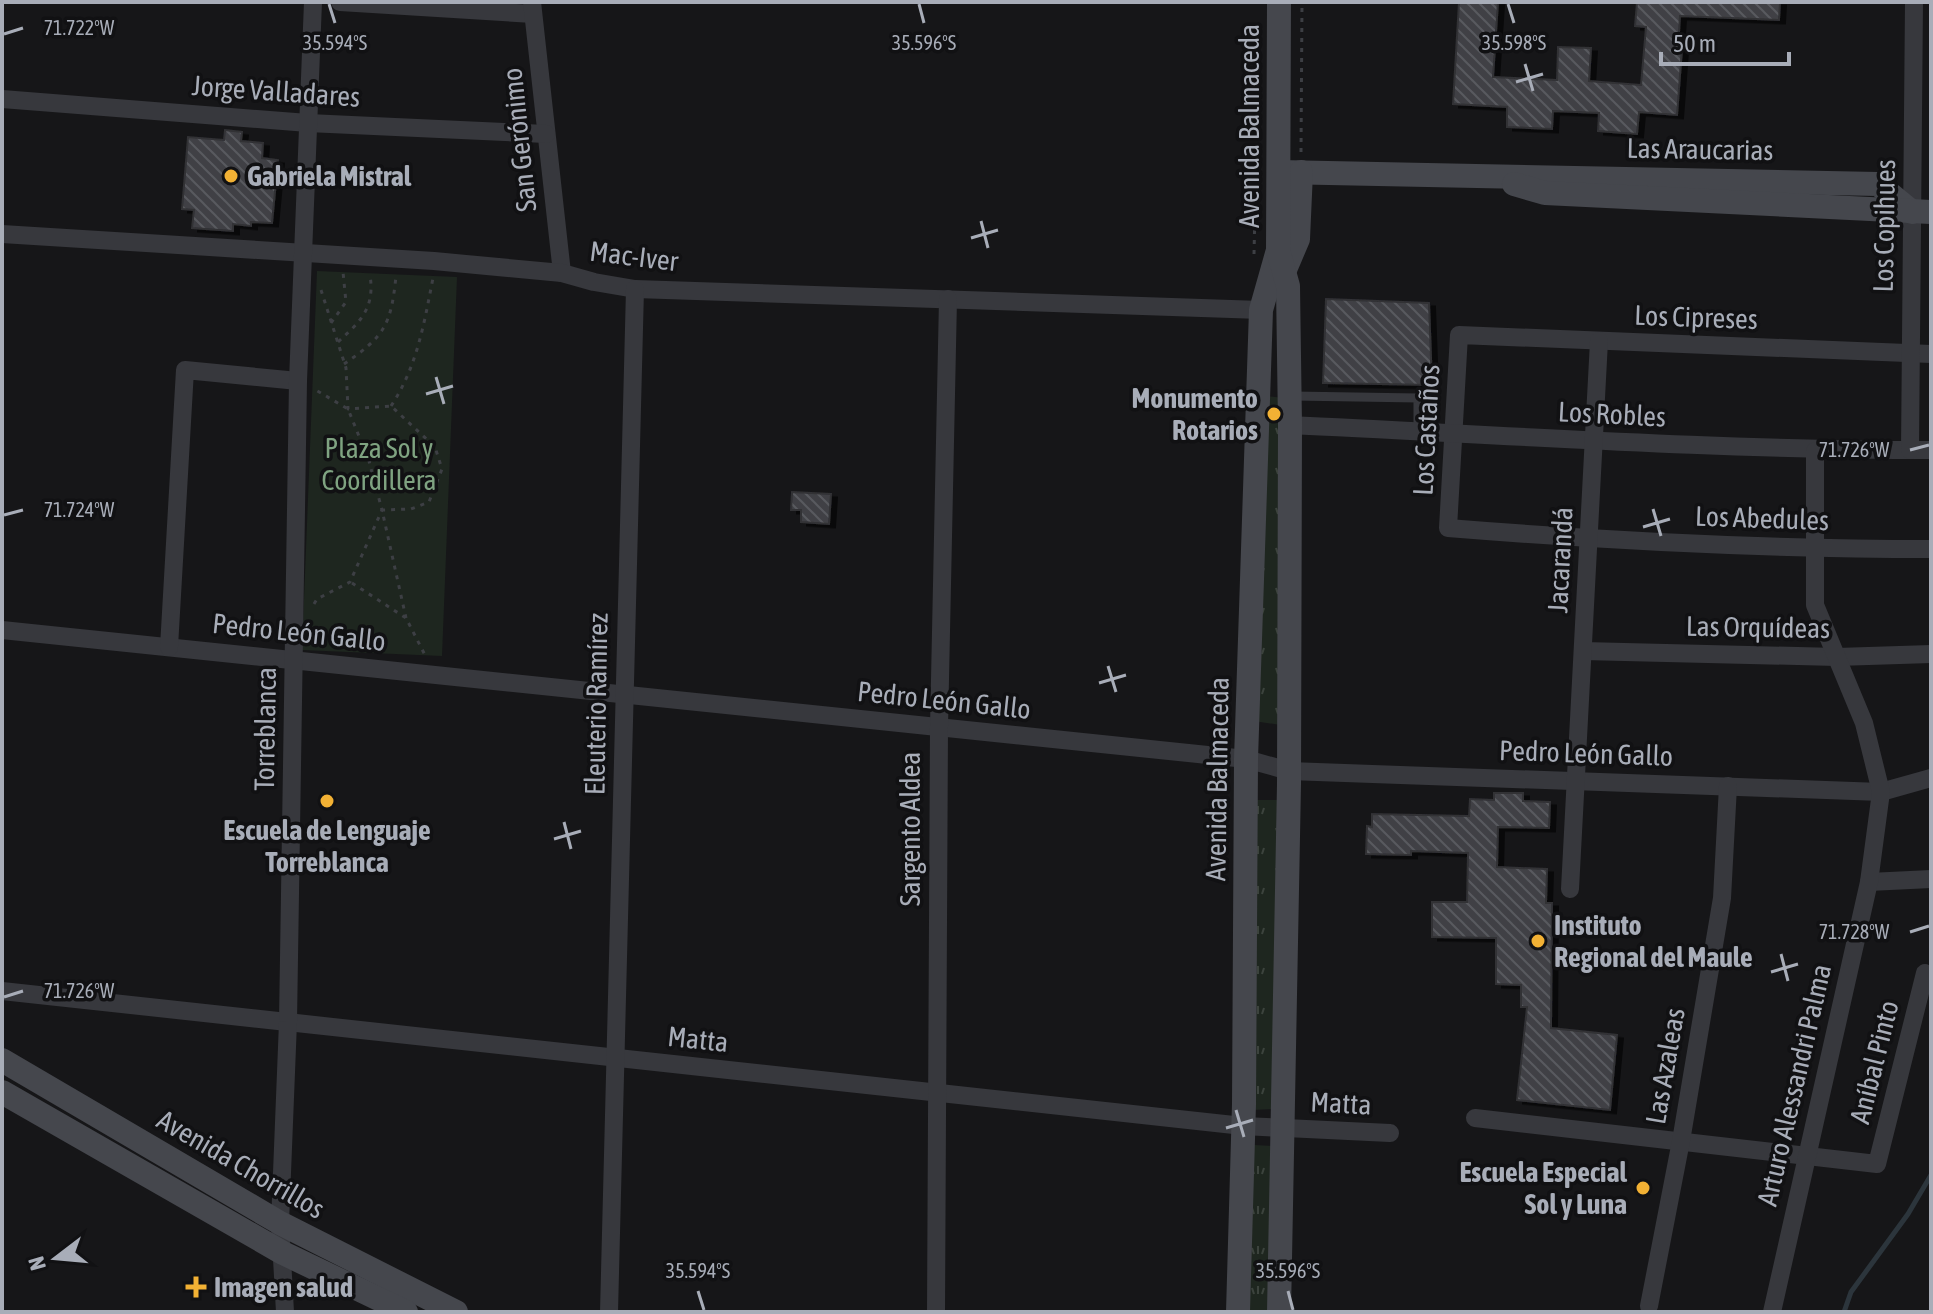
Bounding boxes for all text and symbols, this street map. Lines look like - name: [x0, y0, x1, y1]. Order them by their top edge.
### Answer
- text: 71.722°W: [44, 16, 115, 39]
- scale bar: [1661, 16, 1789, 66]
- street label: Avenida Balmaceda: [1233, 24, 1265, 228]
- text: 50 m: [1673, 30, 1716, 57]
- text: 35.594°S: [303, 31, 367, 54]
- text: 35.596°S: [892, 31, 956, 54]
- text: 35.598°S: [1482, 31, 1546, 54]
- street label: San Gerónimo: [496, 66, 542, 214]
- street label: Jorge Valladares: [191, 69, 361, 113]
- street label: Las Araucarias: [1626, 132, 1774, 166]
- street label: Los Copihues: [1867, 159, 1901, 293]
- place label: Gabriela Mistral: [247, 160, 412, 192]
- marker: Gabriela Mistral: [222, 167, 240, 185]
- street label: Mac-Iver: [588, 235, 681, 277]
- street label: Los Cipreses: [1634, 299, 1758, 335]
- street label: Los Castaños: [1407, 364, 1445, 496]
- place label: Monumento Rotarios: [1132, 382, 1258, 446]
- street label: Los Robles: [1557, 395, 1667, 433]
- marker: Monumento Rotarios: [1265, 405, 1283, 423]
- park label: Plaza Sol y Coordillera: [322, 432, 436, 496]
- text: 71.726°W: [1819, 438, 1890, 461]
- text: 71.724°W: [44, 498, 115, 521]
- street label: Los Abedules: [1695, 500, 1829, 536]
- street label: Jacarandá: [1541, 506, 1579, 614]
- street label: Pedro León Gallo: [211, 607, 387, 657]
- street label: Las Orquídeas: [1686, 610, 1830, 644]
- street label: Eleuterio Ramírez: [578, 613, 614, 795]
- street label: Torreblanca: [248, 667, 282, 791]
- street label: Pedro León Gallo: [856, 675, 1032, 725]
- street label: Avenida Balmaceda: [1199, 677, 1235, 881]
- street label: Pedro León Gallo: [1498, 734, 1674, 772]
- street label: Sargento Aldea: [894, 752, 926, 906]
- marker: Escuela de Lenguaje Torreblanca: [318, 792, 336, 810]
- place label: Escuela de Lenguaje Torreblanca: [223, 814, 431, 878]
- place label: Instituto Regional del Maule: [1554, 909, 1753, 973]
- text: 71.728°W: [1819, 920, 1890, 943]
- marker: Instituto Regional del Maule: [1529, 932, 1547, 950]
- street label: Arturo Alessandri Palma: [1751, 961, 1837, 1209]
- text: 71.726°W: [44, 979, 115, 1002]
- street label: Aníbal Pinto: [1843, 997, 1905, 1127]
- street label: Las Azaleas: [1639, 1006, 1691, 1126]
- street label: Matta: [666, 1020, 730, 1058]
- street label: Matta: [1310, 1085, 1372, 1121]
- street label: Avenida Chorrillos: [152, 1103, 330, 1225]
- place label: Escuela Especial Sol y Luna: [1459, 1156, 1628, 1220]
- marker: Escuela Especial Sol y Luna: [1634, 1179, 1652, 1197]
- north arrow: [16, 1218, 96, 1298]
- text: N: [22, 1254, 51, 1273]
- text: 35.594°S: [666, 1259, 730, 1282]
- text: 35.596°S: [1256, 1259, 1320, 1282]
- place label: Imagen salud: [214, 1271, 353, 1303]
- marker: Imagen salud: [185, 1276, 207, 1298]

